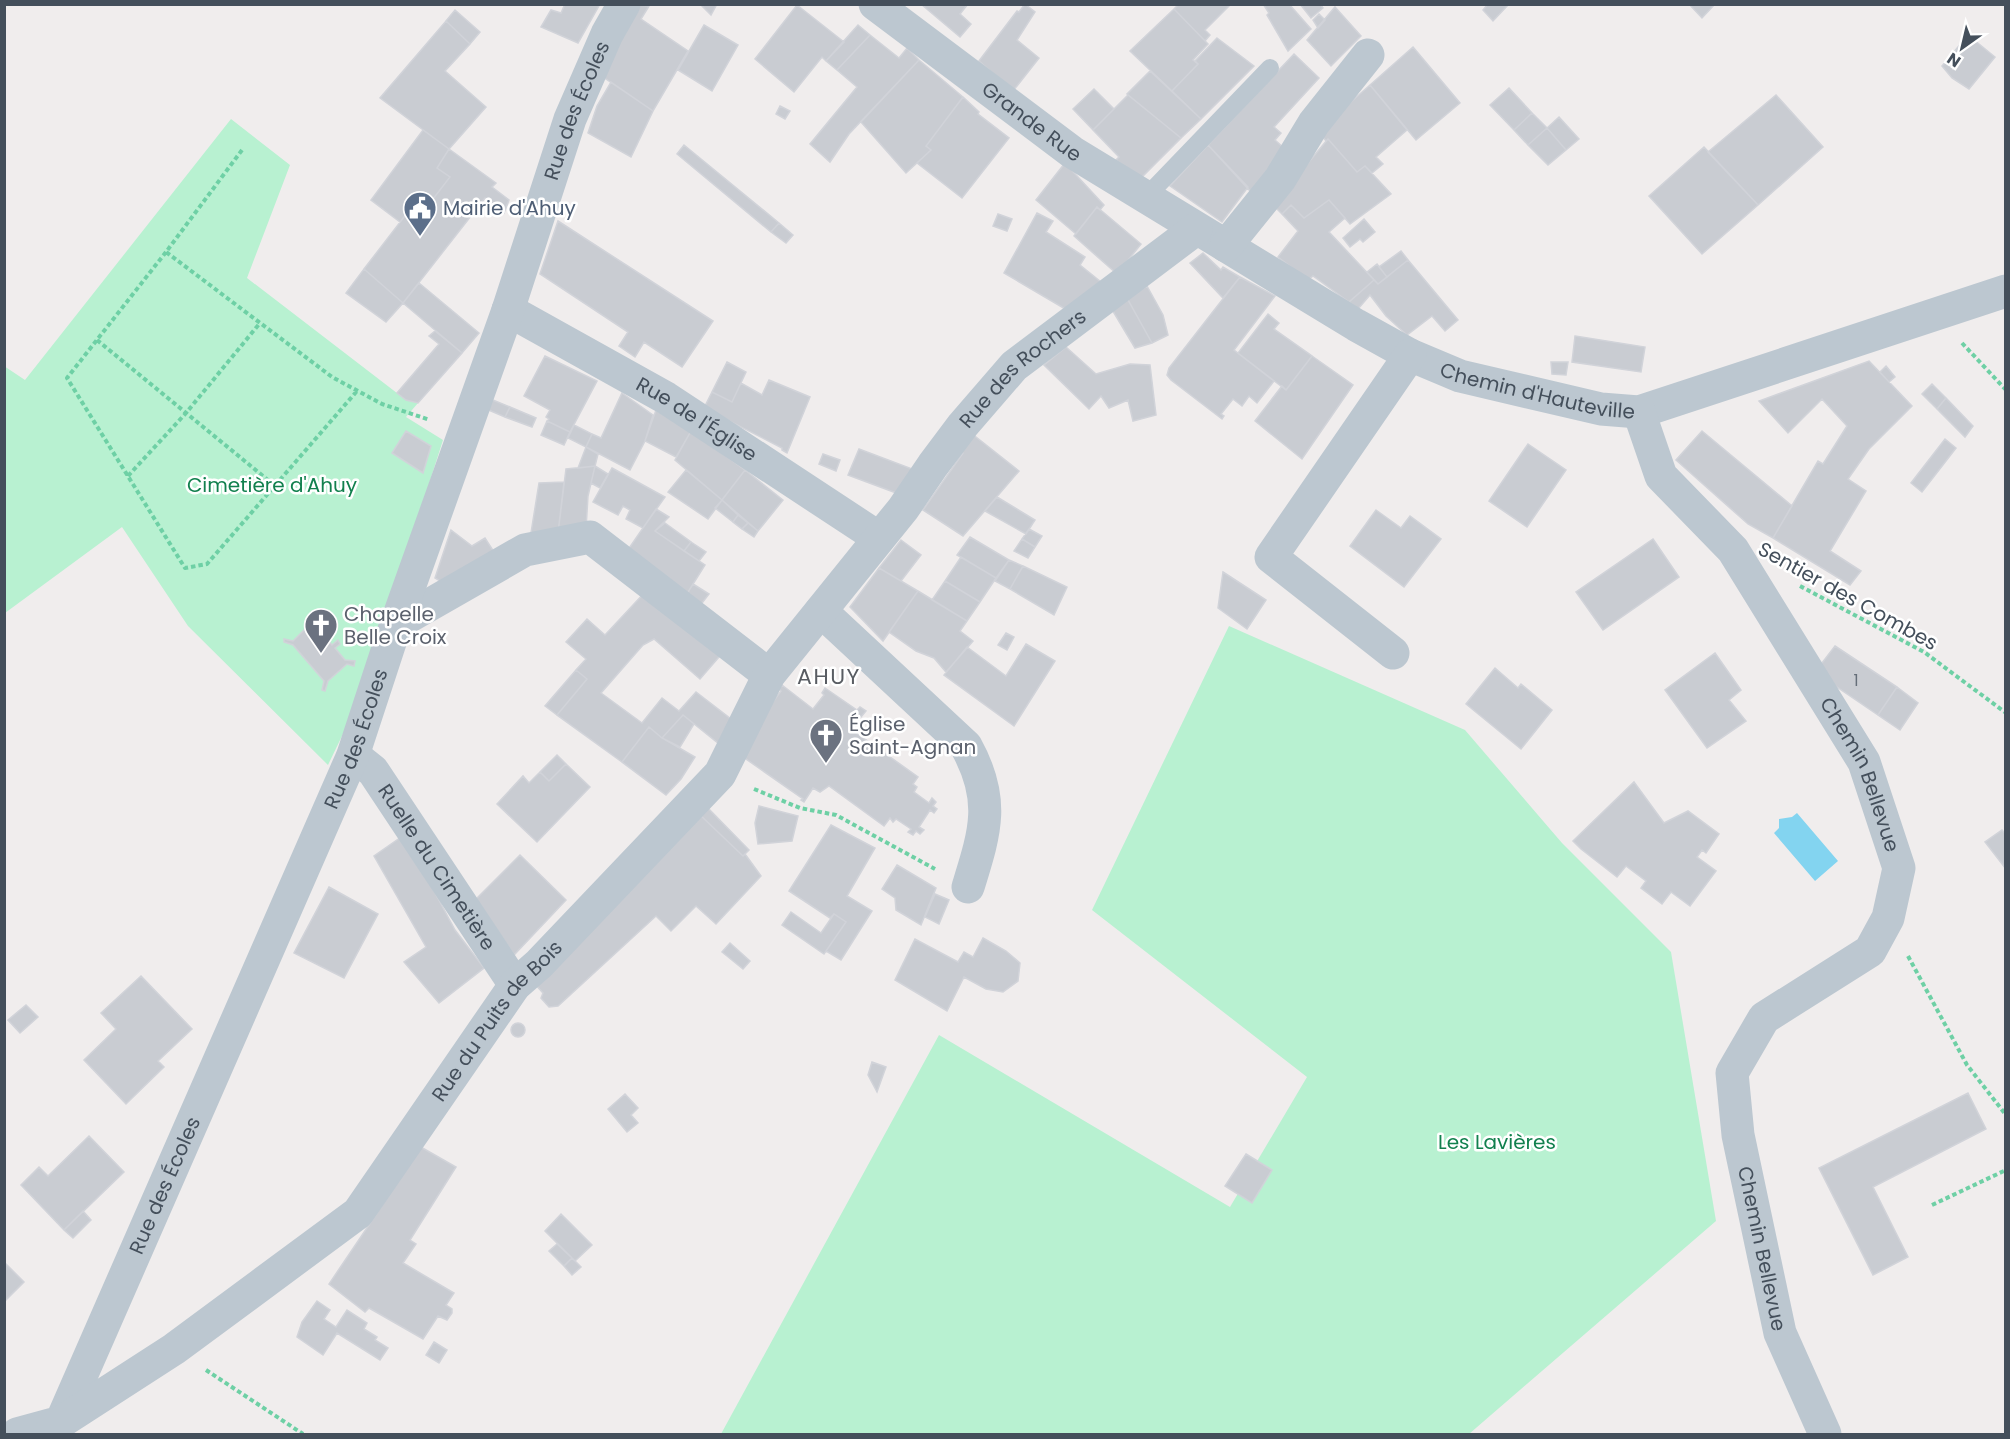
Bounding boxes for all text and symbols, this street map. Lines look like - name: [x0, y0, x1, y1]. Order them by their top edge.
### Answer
- north arrow: [1932, 18, 1992, 78]
- street label: Rue des Écoles: [537, 36, 616, 184]
- text: N: [1942, 47, 1965, 73]
- street label: Grande Rue: [976, 75, 1087, 168]
- public building icon: Mairie d'Ahuy: [402, 190, 438, 237]
- place label: Mairie d'Ahuy: [443, 194, 576, 222]
- street label: Rue des Rochers: [953, 303, 1092, 434]
- street label: Chemin d'Hauteville: [1436, 355, 1636, 426]
- street label: Rue de l'Église: [631, 370, 763, 468]
- park label: Cimetière d'Ahuy: [187, 471, 357, 499]
- street label: Sentier des Combes: [1753, 535, 1943, 657]
- place label: Chapelle Belle Croix: [344, 600, 447, 651]
- church icon: Chapelle Belle Croix: [303, 607, 339, 654]
- district label: AHUY: [797, 661, 861, 692]
- street label: Rue des Écoles: [317, 665, 394, 813]
- house number: 1: [1853, 669, 1859, 692]
- street label: Chemin Bellevue: [1813, 692, 1907, 855]
- place label: Église Saint-Agnan: [849, 710, 976, 761]
- church icon: Église Saint-Agnan: [808, 717, 844, 764]
- street label: Ruelle du Cimetière: [371, 778, 502, 956]
- street label: Rue du Puits de Bois: [425, 934, 569, 1107]
- street label: Rue des Écoles: [122, 1112, 207, 1258]
- park label: Les Lavières: [1438, 1128, 1556, 1156]
- street label: Chemin Bellevue: [1731, 1164, 1793, 1334]

